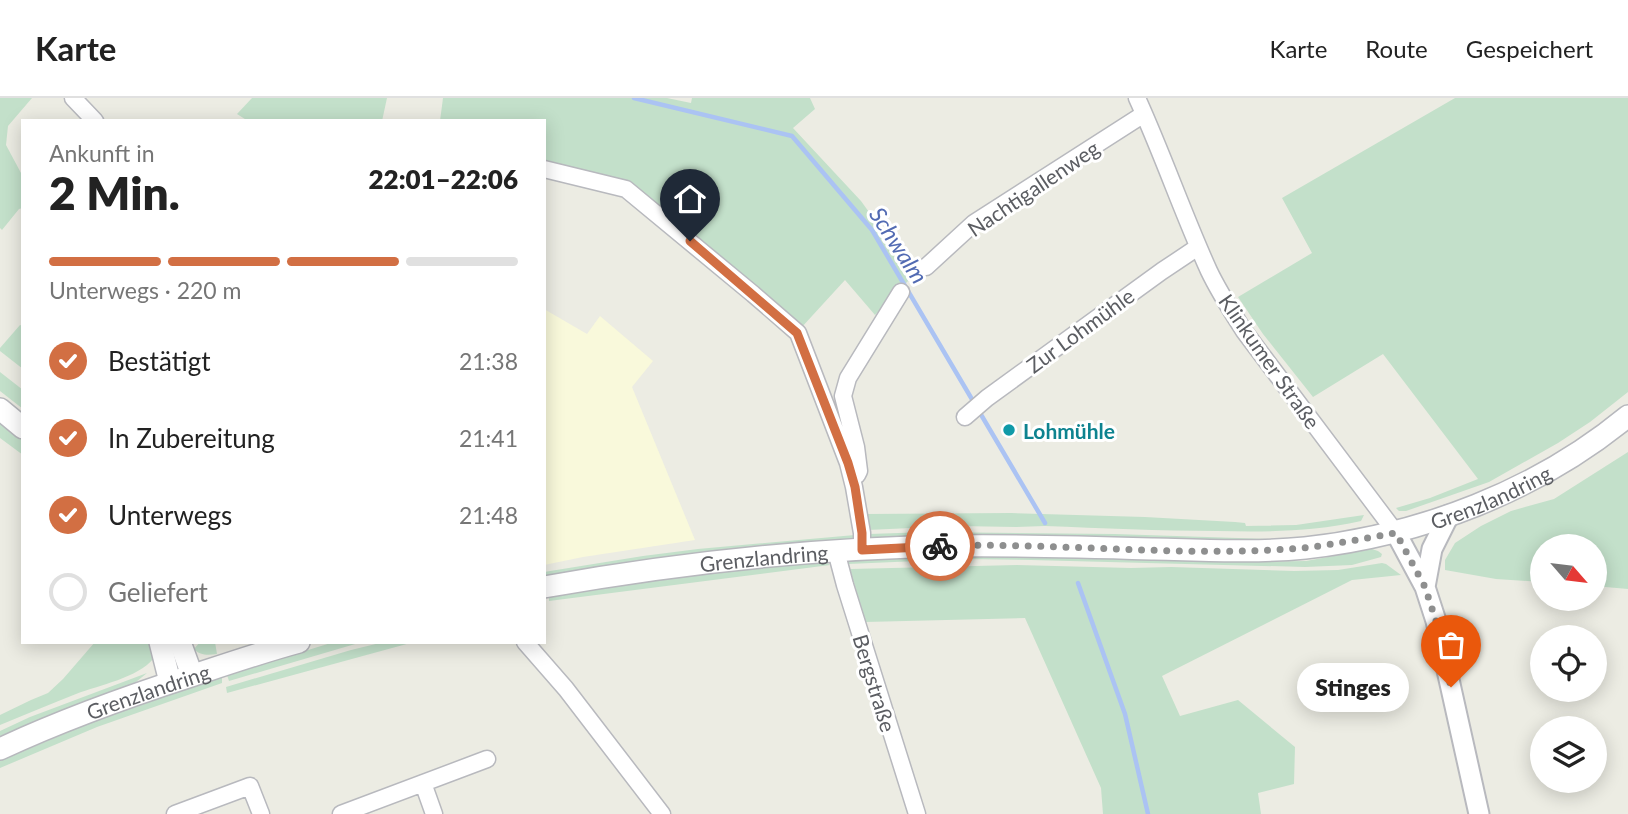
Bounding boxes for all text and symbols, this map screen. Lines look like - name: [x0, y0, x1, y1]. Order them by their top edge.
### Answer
- text: Karte: [35, 28, 116, 68]
- text: Karte: [1270, 34, 1327, 63]
- text: Route: [1365, 34, 1428, 63]
- text: Gespeichert: [1466, 34, 1593, 63]
- street label: Nachtigallenweg: [963, 135, 1104, 241]
- text: Ankunft in: [49, 139, 155, 167]
- text: 22:01–22:06: [368, 163, 518, 195]
- text: 2 Min.: [49, 165, 180, 220]
- pin: [660, 169, 720, 241]
- icon: home: [671, 180, 709, 218]
- water label: Schwalm: [864, 202, 934, 288]
- text: Unterwegs · 220 m: [49, 276, 242, 304]
- street label: Zur Lohmühle: [1021, 283, 1139, 377]
- street label: Klinkumer Straße: [1214, 289, 1326, 433]
- icon: check: [49, 342, 87, 380]
- text: Bestätigt: [108, 345, 211, 377]
- text: 21:38: [459, 347, 518, 375]
- place label: Lohmühle: [1023, 418, 1115, 443]
- icon: check: [49, 419, 87, 457]
- text: In Zubereitung: [108, 422, 275, 454]
- marker: Lohmühle: [1001, 422, 1017, 438]
- text: 21:41: [459, 424, 518, 452]
- street label: Grenzlandring: [1427, 459, 1555, 533]
- icon: check: [49, 496, 87, 534]
- text: Unterwegs: [108, 499, 232, 531]
- text: 21:48: [459, 501, 518, 529]
- courier: [905, 511, 975, 581]
- icon: bike: [921, 527, 959, 565]
- north arrow: [1530, 534, 1606, 611]
- map controls: [1530, 534, 1607, 793]
- street label: Grenzlandring: [698, 539, 829, 576]
- text: Geliefert: [108, 576, 208, 608]
- pin: [1421, 615, 1481, 687]
- button: locate: [1530, 625, 1607, 702]
- icon: bag: [1432, 626, 1470, 664]
- street label: Bergstraße: [848, 631, 902, 735]
- street label: Grenzlandring: [83, 658, 213, 724]
- callout: Stinges: [1297, 662, 1409, 712]
- text: Stinges: [1315, 673, 1391, 701]
- button: layers: [1530, 716, 1607, 793]

